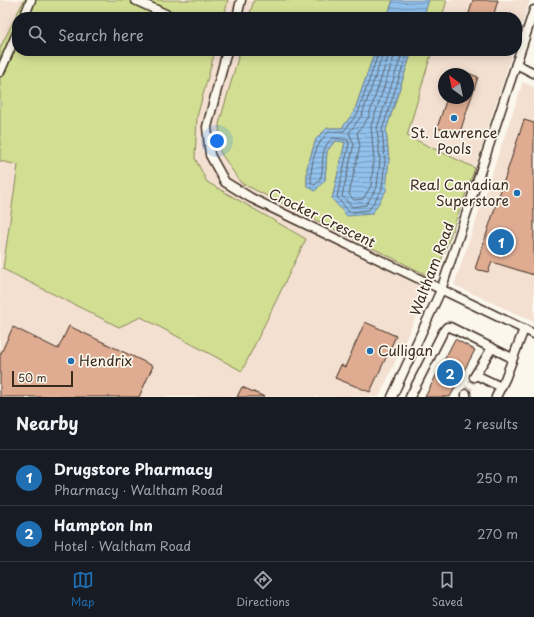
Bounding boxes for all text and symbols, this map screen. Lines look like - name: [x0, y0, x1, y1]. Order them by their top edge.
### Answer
- search box: [12, 12, 522, 56]
- icon: search: [26, 23, 48, 45]
- text: Search here: [58, 23, 144, 46]
- north arrow: [438, 68, 474, 104]
- marker: St. Lawrence Pools: [449, 113, 459, 123]
- place label: St. Lawrence Pools: [411, 122, 498, 159]
- your location: [207, 131, 227, 151]
- place label: Real Canadian Superstore: [410, 174, 509, 211]
- street label: Crocker Crescent: [265, 183, 379, 253]
- marker: Real Canadian Superstore: [512, 188, 522, 198]
- street label: Waltham Road: [404, 219, 459, 319]
- pin: 1: [488, 227, 514, 257]
- place label: Culligan: [378, 340, 433, 361]
- marker: Culligan: [365, 346, 375, 356]
- place label: Hendrix: [79, 350, 132, 371]
- marker: Hendrix: [66, 356, 76, 366]
- pin: 2: [437, 358, 463, 388]
- scale bar: [12, 369, 73, 388]
- text: 50 m: [18, 369, 47, 386]
- text: Nearby: [16, 410, 78, 436]
- text: 2 results: [464, 414, 518, 433]
- text: Drugstore Pharmacy: [54, 457, 213, 480]
- text: 1: [26, 468, 32, 487]
- text: 250 m: [476, 468, 518, 487]
- text: Pharmacy · Waltham Road: [54, 480, 223, 499]
- text: Hampton Inn: [54, 513, 153, 536]
- text: 2: [24, 524, 34, 543]
- text: 270 m: [477, 524, 518, 543]
- text: Hotel · Waltham Road: [54, 536, 191, 555]
- tab: Map: [71, 569, 94, 610]
- tab: Directions: [236, 569, 290, 610]
- tab: Saved: [432, 569, 463, 610]

